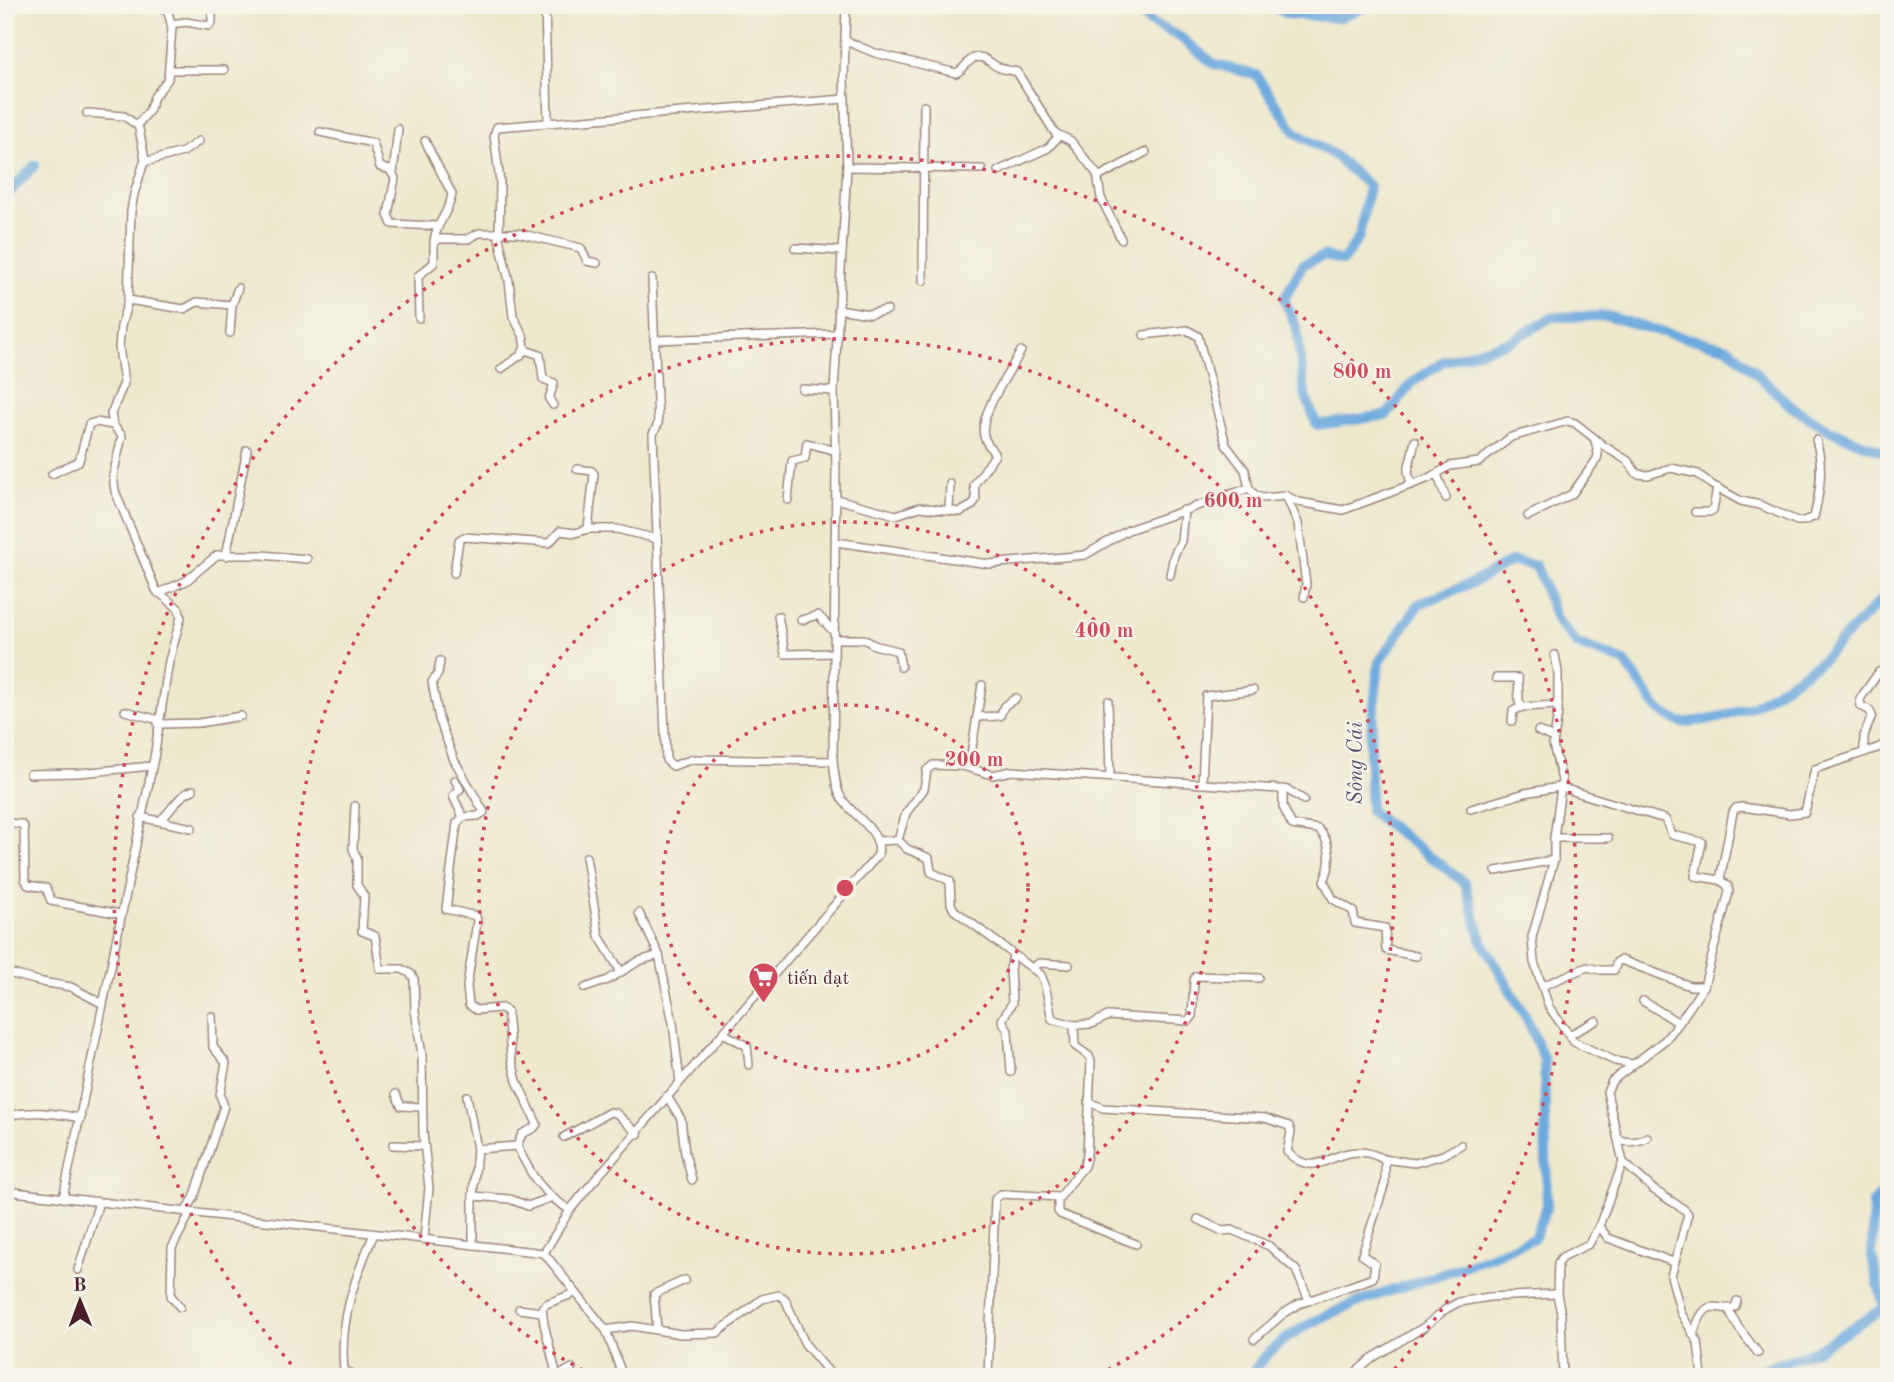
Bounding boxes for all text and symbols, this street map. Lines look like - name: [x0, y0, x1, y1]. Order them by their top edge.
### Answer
- text: 800 m: [1332, 362, 1392, 383]
- text: 600 m: [1203, 491, 1263, 512]
- text: 400 m: [1074, 621, 1134, 642]
- water label: Sông Cái: [1346, 721, 1367, 805]
- text: 200 m: [944, 750, 1004, 771]
- centre of rings: [833, 876, 857, 900]
- supermarket icon: tiến đạt: [747, 960, 781, 1004]
- place label: tiến đạt: [787, 969, 849, 989]
- north arrow: [46, 1266, 116, 1336]
- text: B: [73, 1277, 87, 1296]

